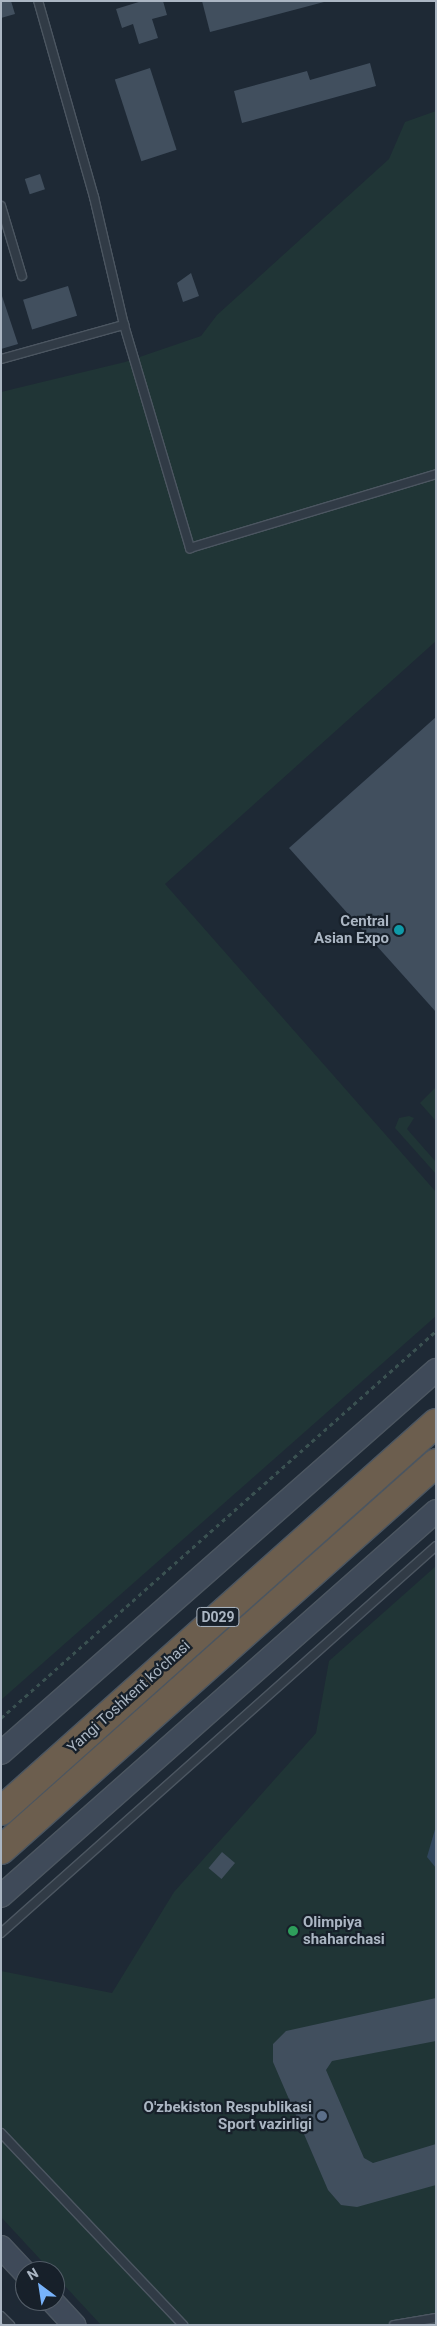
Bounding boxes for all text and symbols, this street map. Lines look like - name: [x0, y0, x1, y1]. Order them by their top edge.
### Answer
- place label: Central Asian Expo: [314, 912, 389, 947]
- marker: Central Asian Expo: [393, 924, 405, 936]
- road number: D029: [196, 1605, 240, 1628]
- street label: Yangi Toshkent ko‘chasi: [64, 1637, 194, 1757]
- place label: Olimpiya shaharchasi: [303, 1913, 385, 1948]
- marker: Olimpiya shaharchasi: [287, 1925, 299, 1937]
- place label: O'zbekiston Respublikasi Sport vazirligi: [144, 2098, 312, 2133]
- marker: O'zbekiston Respublikasi Sport vazirligi: [316, 2110, 328, 2122]
- north arrow: [15, 2261, 65, 2311]
- text: N: [24, 2265, 41, 2283]

